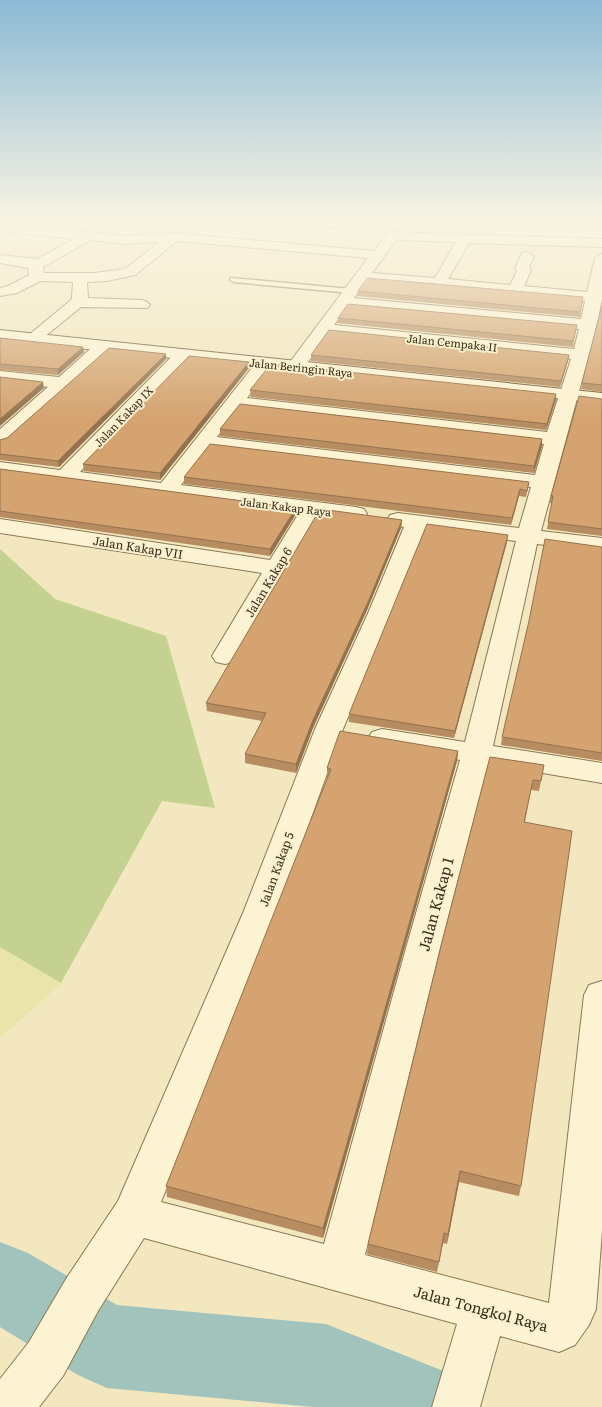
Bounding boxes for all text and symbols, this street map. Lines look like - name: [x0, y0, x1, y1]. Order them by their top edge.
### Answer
- street label: Jalan Cempaka II: [406, 329, 498, 355]
- street label: Jalan Beringin Raya: [248, 354, 354, 380]
- street label: Jalan Kakap IX: [90, 382, 156, 450]
- street label: Jalan Kakap Raya: [240, 492, 332, 520]
- street label: Jalan Kakap VII: [92, 531, 184, 563]
- street label: Jalan Kakap 6: [240, 543, 296, 620]
- street label: Jalan Kakap 5: [254, 829, 298, 909]
- street label: Jalan Kakap 1: [411, 854, 459, 954]
- street label: Jalan Tongkol Raya: [411, 1279, 552, 1337]

